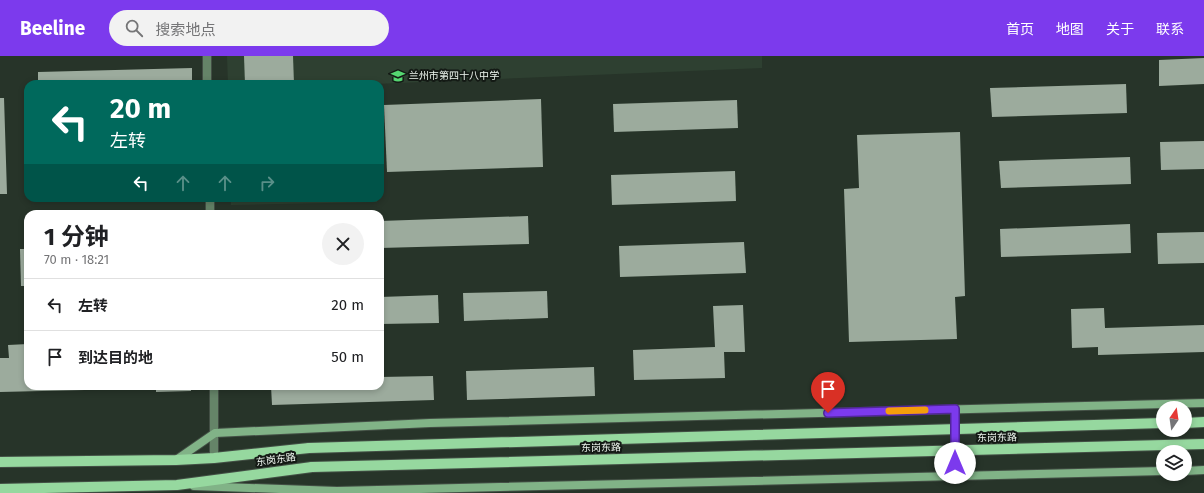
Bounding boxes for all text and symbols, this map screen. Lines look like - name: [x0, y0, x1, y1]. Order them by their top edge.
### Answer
- search box: [109, 10, 389, 46]
- text: Beeline: [20, 17, 85, 40]
- icon: search: [123, 17, 145, 39]
- text: 搜索地点: [155, 21, 215, 39]
- text: 首页: [1006, 21, 1034, 38]
- text: 地图: [1056, 21, 1084, 38]
- text: 关于: [1106, 21, 1134, 38]
- text: 联系: [1156, 21, 1184, 38]
- school or university icon: 兰州市第四十八中学: [390, 68, 406, 84]
- place label: 兰州市第四十八中学: [409, 70, 499, 82]
- text: 20 m: [110, 92, 171, 125]
- icon: left: [44, 96, 96, 148]
- text: 左转: [110, 130, 146, 152]
- icon: left: [130, 172, 152, 194]
- icon: ahead: [172, 172, 194, 194]
- icon: ahead: [214, 172, 236, 194]
- icon: right: [256, 172, 278, 194]
- text: 1 分钟: [44, 223, 109, 251]
- button: close: [322, 223, 364, 265]
- text: 70 m · 18:21: [44, 252, 109, 267]
- icon: left: [44, 294, 66, 316]
- text: 20 m: [331, 296, 364, 314]
- text: 左转: [78, 297, 108, 315]
- icon: arrive: [44, 346, 66, 368]
- text: 50 m: [331, 348, 364, 366]
- text: 到达目的地: [78, 349, 153, 367]
- pin: [811, 372, 845, 413]
- icon: arrive: [817, 378, 839, 400]
- north arrow: [1156, 401, 1192, 437]
- map controls: [1156, 401, 1192, 481]
- street label: 东岗东路: [977, 432, 1017, 444]
- street label: 东岗东路: [581, 442, 621, 454]
- position arrow: [934, 442, 976, 484]
- button: layers: [1156, 445, 1192, 481]
- street label: 东岗东路: [255, 451, 297, 469]

